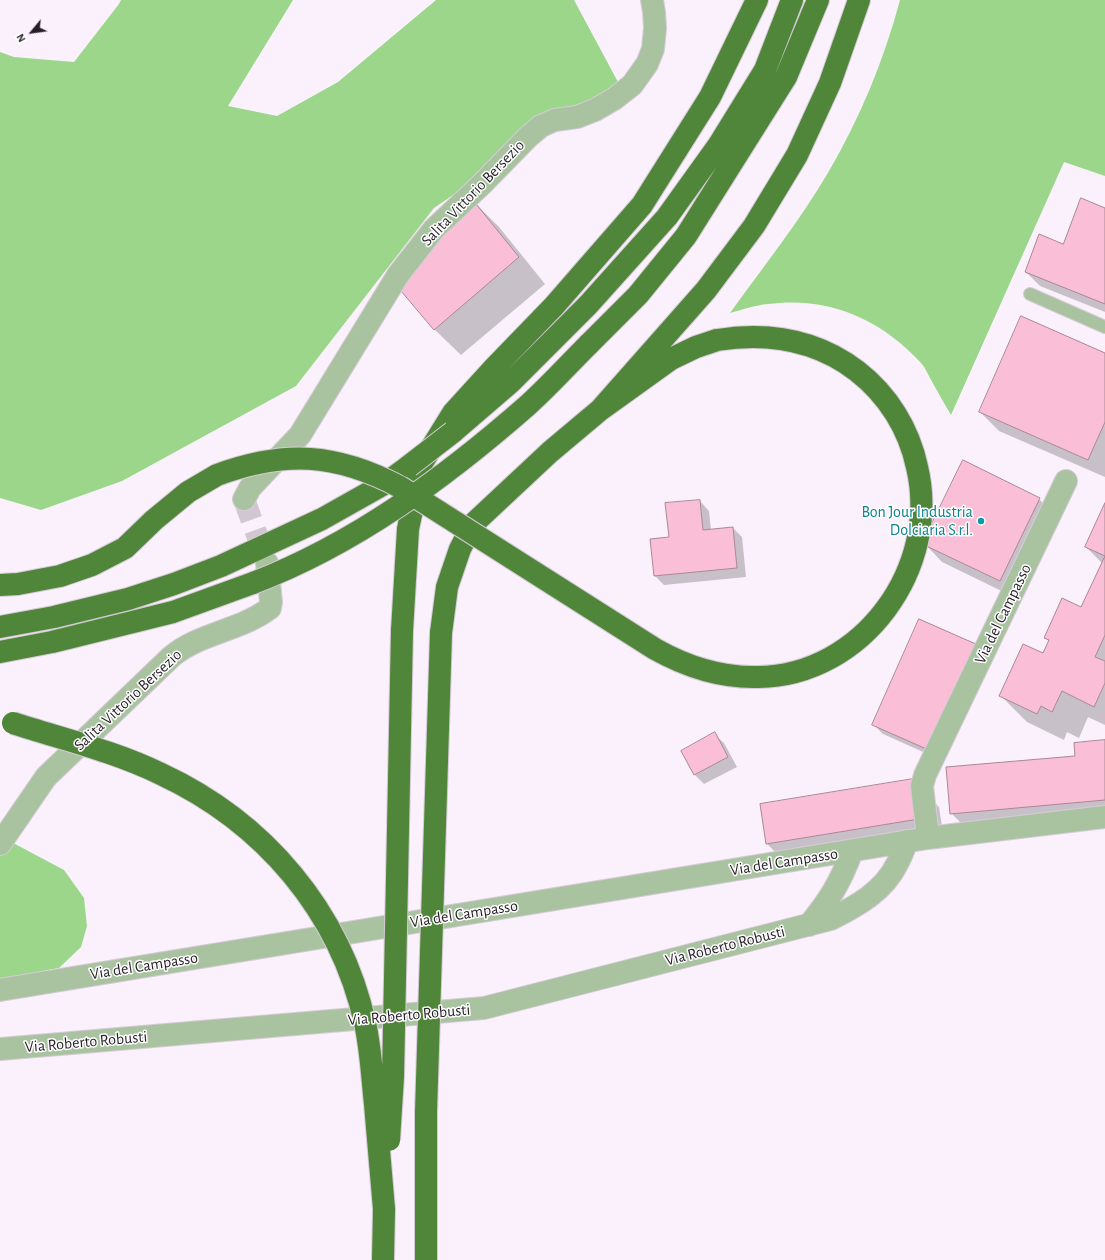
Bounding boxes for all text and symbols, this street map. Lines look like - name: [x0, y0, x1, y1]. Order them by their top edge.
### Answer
- north arrow: [12, 12, 52, 52]
- text: N: [14, 32, 28, 44]
- street label: Salita Vittorio Bersezio: [417, 136, 529, 250]
- place label: Bon Jour Industria Dolciaria S.r.l.: [861, 502, 973, 540]
- marker: Bon Jour Industria Dolciaria S.r.l.: [976, 516, 986, 526]
- street label: Via del Campasso: [971, 561, 1035, 667]
- street label: Salita Vittorio Bersezio: [70, 645, 186, 755]
- street label: Via del Campasso: [729, 844, 839, 880]
- street label: Via del Campasso: [409, 896, 519, 932]
- street label: Via Roberto Robusti: [663, 922, 787, 970]
- street label: Via del Campasso: [89, 948, 199, 984]
- street label: Via Roberto Robusti: [347, 1000, 471, 1030]
- street label: Via Roberto Robusti: [24, 1027, 148, 1057]

